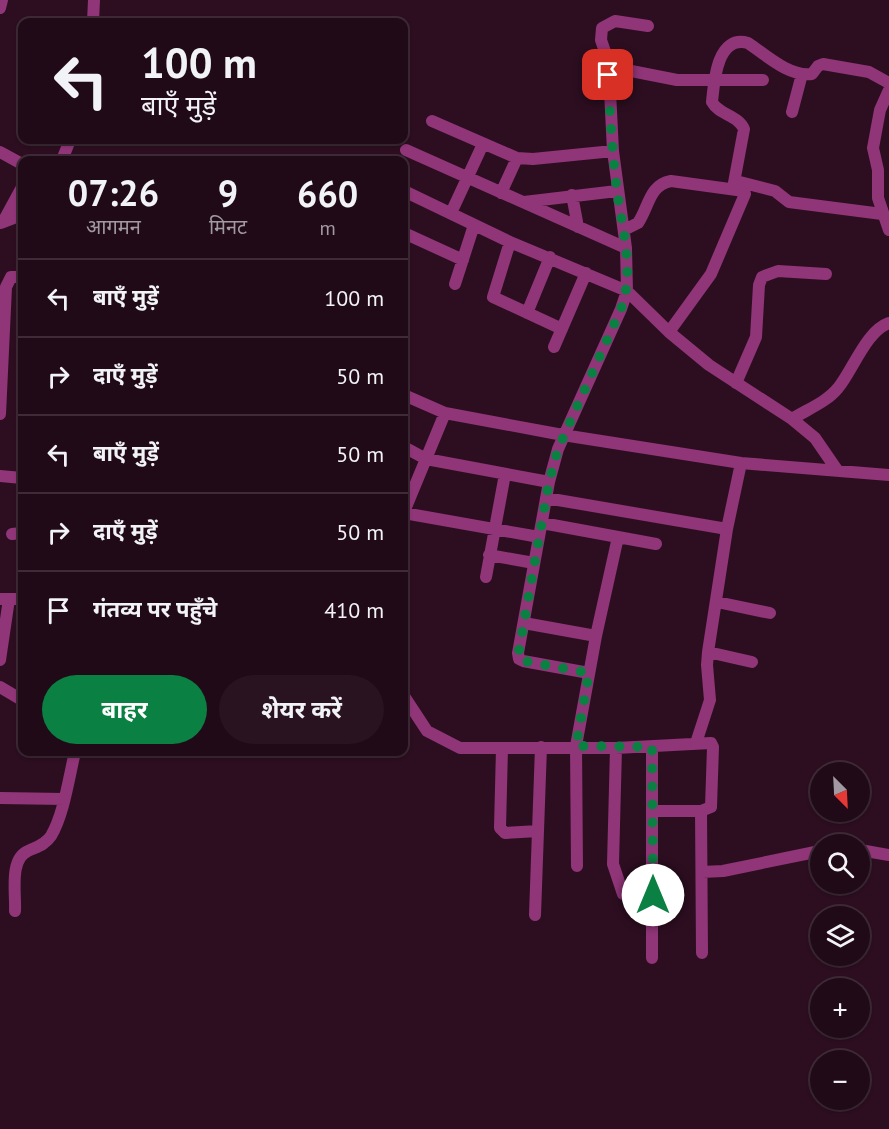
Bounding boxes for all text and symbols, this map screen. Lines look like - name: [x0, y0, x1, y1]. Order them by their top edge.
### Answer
- text: 100 m: [141, 35, 257, 90]
- icon: left: [42, 42, 120, 120]
- pin: [582, 49, 633, 100]
- icon: arrive: [591, 58, 624, 91]
- text: बाएँ मुड़ें: [141, 88, 216, 122]
- text: 07:26: [68, 169, 159, 216]
- text: 9: [218, 169, 238, 216]
- text: 660: [297, 170, 358, 217]
- text: आगमन: [86, 214, 141, 240]
- text: मिनट: [209, 214, 247, 240]
- text: m: [319, 215, 336, 241]
- icon: left: [42, 282, 75, 315]
- text: बाएँ मुड़ें: [93, 283, 159, 311]
- text: 100 m: [324, 284, 384, 312]
- icon: right: [42, 360, 75, 393]
- text: दाएँ मुड़ें: [93, 361, 158, 389]
- text: 50 m: [336, 362, 384, 390]
- icon: left: [42, 438, 75, 471]
- text: बाएँ मुड़ें: [93, 439, 159, 467]
- text: 50 m: [336, 440, 384, 468]
- icon: right: [42, 516, 75, 549]
- text: दाएँ मुड़ें: [93, 517, 158, 545]
- text: 50 m: [336, 518, 384, 546]
- icon: arrive: [42, 594, 75, 627]
- text: गंतव्य पर पहुँचे: [93, 595, 217, 623]
- text: 410 m: [324, 596, 384, 624]
- button: बाहर: [42, 675, 207, 744]
- button: शेयर करें: [219, 675, 384, 744]
- north arrow: [810, 762, 870, 822]
- map controls: [810, 762, 870, 1110]
- button: search: [810, 834, 870, 894]
- position arrow: [621, 863, 685, 927]
- button: layers: [810, 906, 870, 966]
- button: +: [810, 978, 870, 1038]
- button: −: [810, 1050, 870, 1110]

